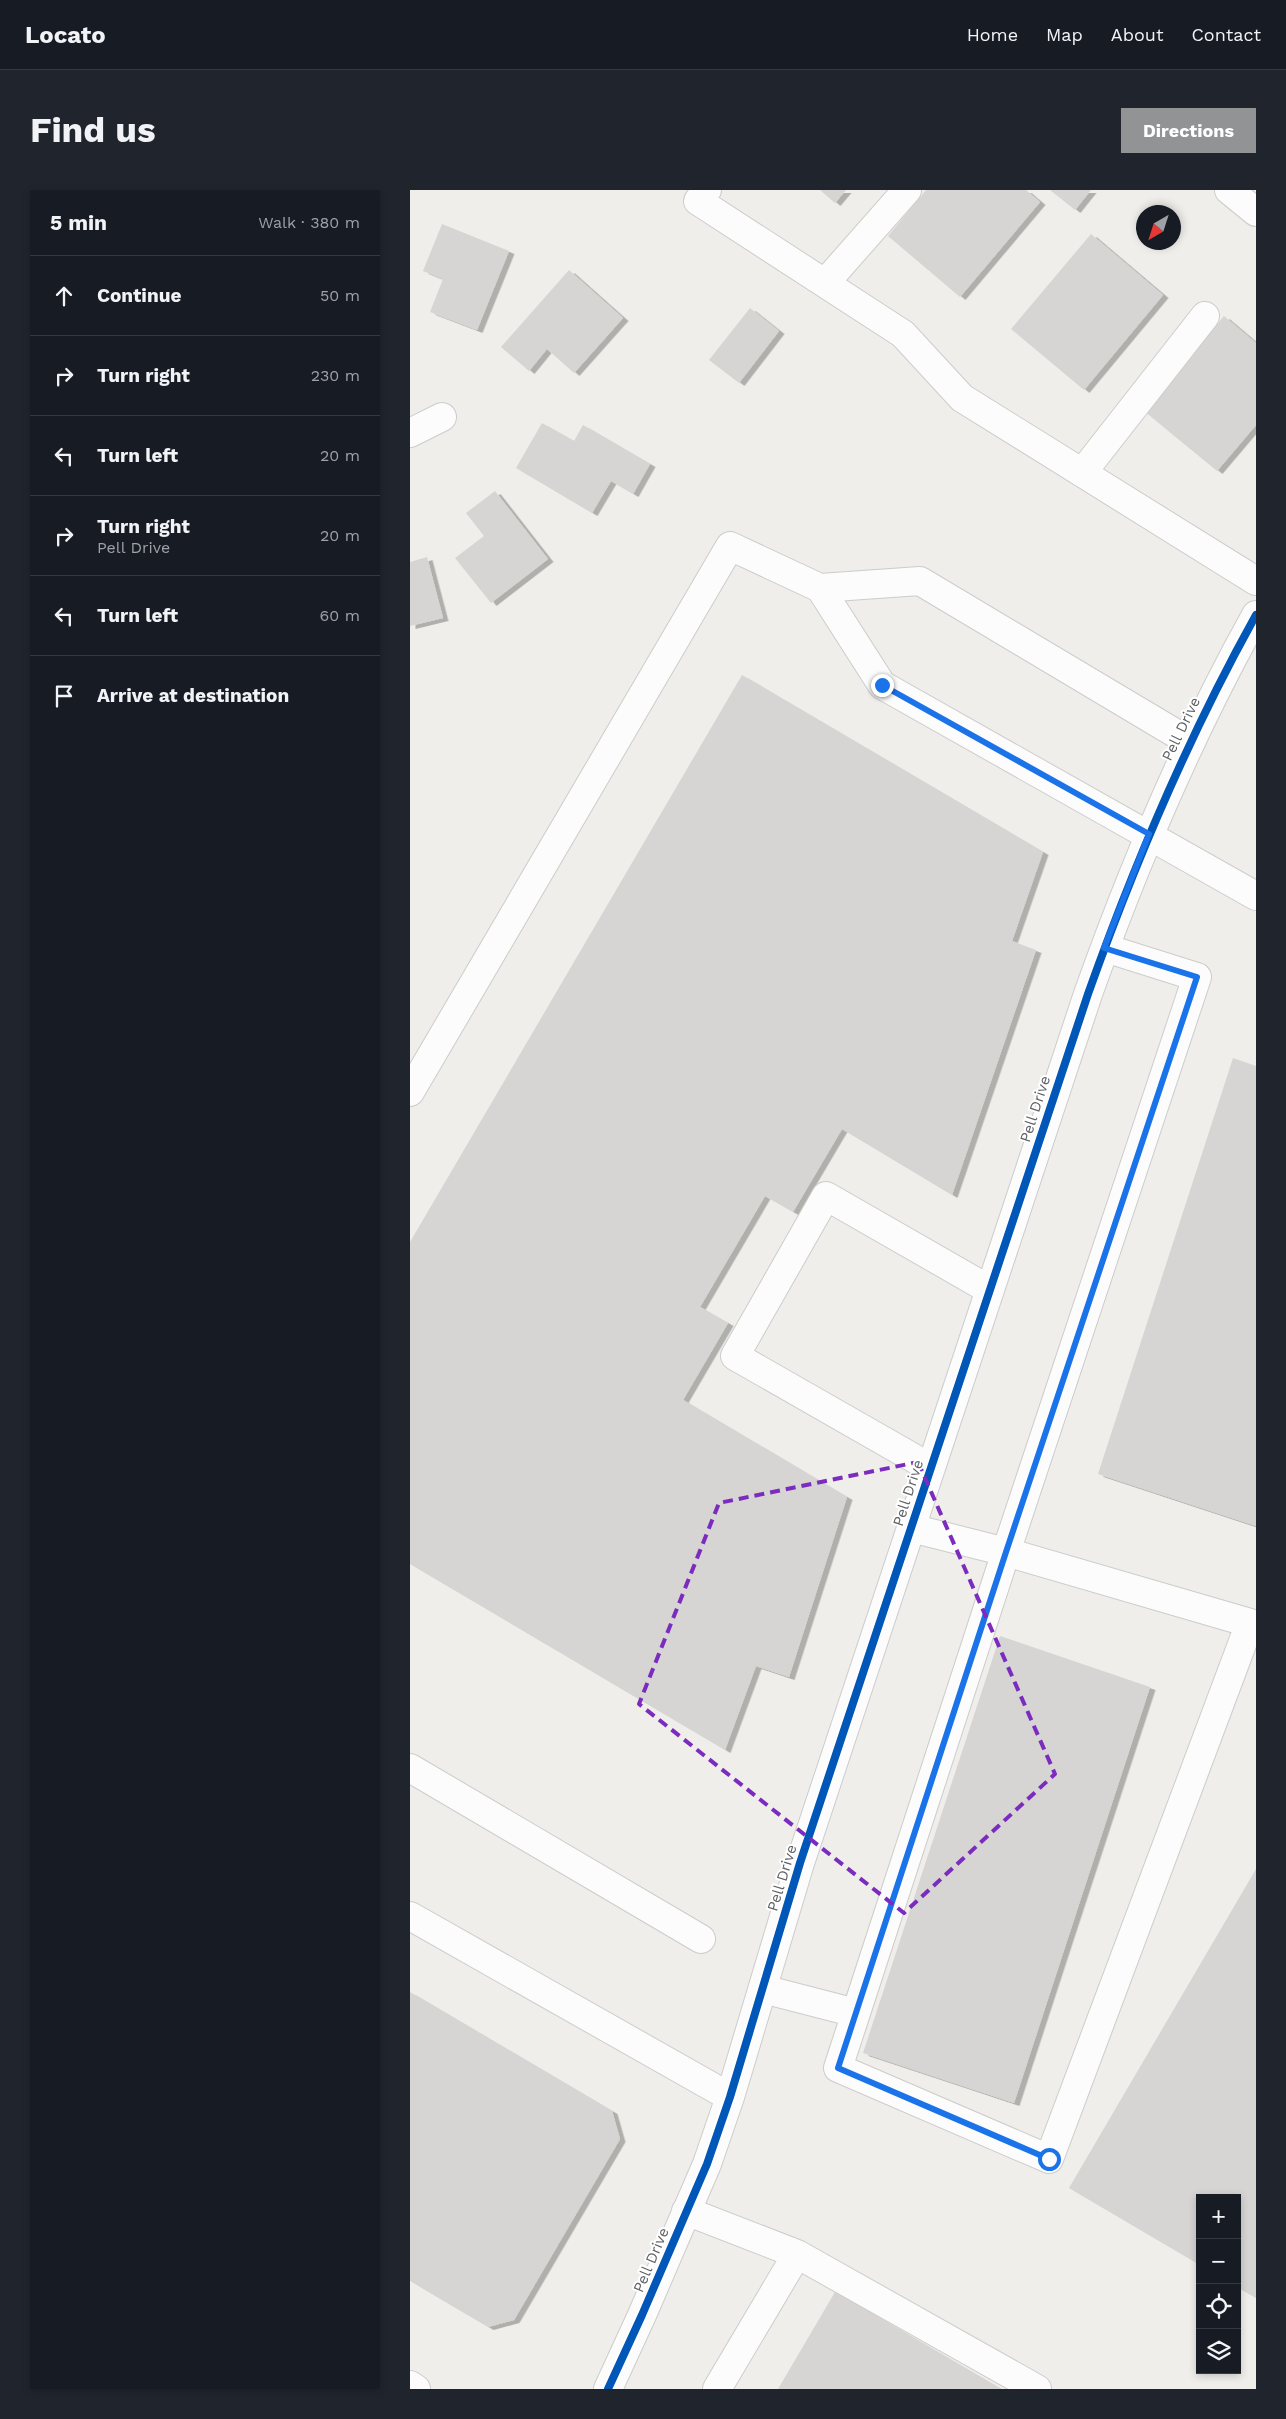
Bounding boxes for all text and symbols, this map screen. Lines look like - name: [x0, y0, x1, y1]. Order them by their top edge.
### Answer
- text: Locato: [25, 21, 106, 49]
- text: Home: [967, 24, 1018, 45]
- text: Map: [1046, 24, 1083, 45]
- text: About: [1111, 24, 1163, 45]
- text: Contact: [1191, 24, 1261, 45]
- button: Directions: [1121, 108, 1256, 153]
- text: Find us: [30, 109, 156, 151]
- north arrow: [1136, 205, 1181, 250]
- text: 5 min: [50, 210, 107, 235]
- text: Walk · 380 m: [258, 213, 360, 232]
- icon: ahead: [50, 282, 78, 310]
- text: Continue: [97, 284, 181, 307]
- text: 50 m: [320, 286, 360, 305]
- icon: right: [50, 362, 78, 390]
- text: Turn right: [97, 364, 190, 387]
- text: 230 m: [311, 366, 360, 385]
- icon: left: [50, 442, 78, 470]
- text: Turn left: [97, 444, 178, 467]
- text: 20 m: [320, 446, 360, 465]
- text: Turn right: [97, 515, 190, 538]
- icon: right: [50, 522, 78, 550]
- text: 20 m: [320, 526, 360, 545]
- text: Pell Drive: [97, 538, 170, 557]
- icon: left: [50, 602, 78, 630]
- text: Turn left: [97, 604, 178, 627]
- text: 60 m: [320, 606, 360, 625]
- route end: [871, 674, 894, 697]
- icon: arrive: [50, 682, 78, 710]
- text: Arrive at destination: [97, 684, 289, 707]
- street label: Pell Drive: [1158, 694, 1204, 764]
- street label: Pell Drive: [1016, 1074, 1054, 1144]
- street label: Pell Drive: [889, 1458, 927, 1528]
- street label: Pell Drive: [763, 1842, 801, 1914]
- route start: [1038, 2148, 1061, 2171]
- map controls: [1196, 2194, 1241, 2374]
- button: +: [1196, 2194, 1241, 2239]
- street label: Pell Drive: [629, 2225, 673, 2295]
- button: −: [1196, 2239, 1241, 2284]
- button: locate: [1196, 2284, 1241, 2329]
- button: layers: [1196, 2329, 1241, 2374]

